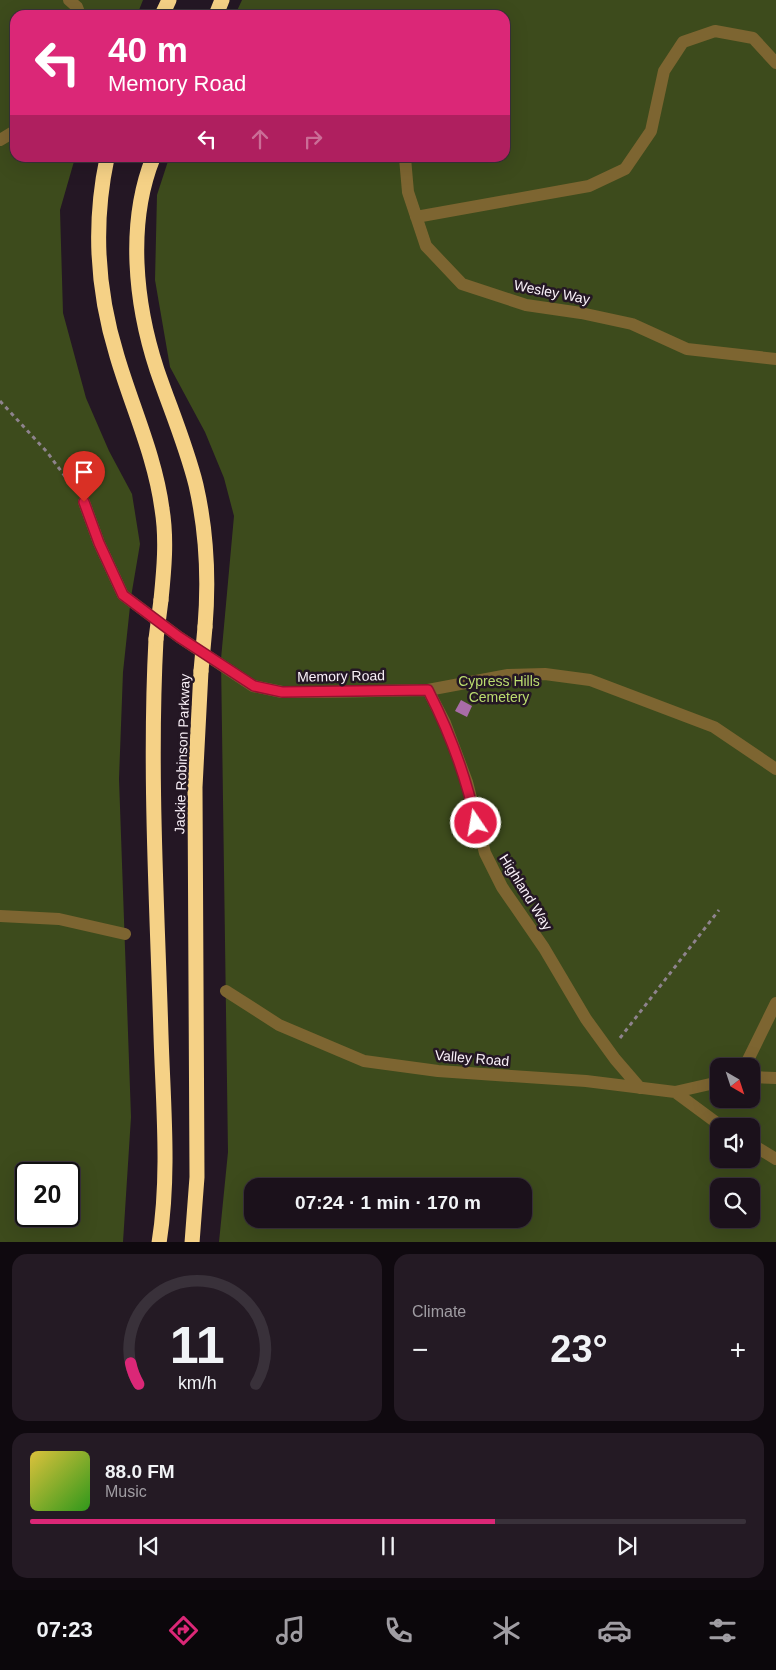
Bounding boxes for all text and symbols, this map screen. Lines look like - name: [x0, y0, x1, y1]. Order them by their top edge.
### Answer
- icon: left: [25, 30, 90, 95]
- text: 40 m: [108, 30, 188, 69]
- text: Memory Road: [108, 71, 246, 96]
- icon: left: [193, 125, 221, 153]
- icon: ahead: [246, 125, 274, 153]
- icon: right: [299, 125, 327, 153]
- street label: Wesley Way: [513, 277, 591, 307]
- pin: [63, 451, 105, 502]
- icon: arrive: [70, 458, 98, 486]
- street label: Memory Road: [297, 667, 385, 685]
- park label: Cypress Hills Cemetery: [458, 673, 540, 705]
- street label: Jackie Robinson Parkway: [171, 674, 193, 834]
- position arrow: [449, 796, 501, 848]
- street label: Highland Way: [496, 851, 556, 933]
- street label: Valley Road: [434, 1047, 510, 1069]
- north arrow: [710, 1058, 760, 1108]
- map controls: [710, 1058, 760, 1228]
- button: sound: [710, 1118, 760, 1168]
- speed limit sign: 20: [15, 1162, 80, 1227]
- button: search: [710, 1178, 760, 1228]
- text: 07:24 · 1 min · 170 m: [295, 1192, 481, 1213]
- text: Climate: [412, 1303, 466, 1320]
- text: 11: [170, 1316, 224, 1374]
- text: 23°: [550, 1328, 608, 1370]
- text: −: [412, 1334, 428, 1365]
- text: +: [730, 1334, 746, 1365]
- text: km/h: [178, 1373, 216, 1393]
- text: 88.0 FM: [105, 1461, 175, 1482]
- text: Music: [105, 1483, 147, 1500]
- icon: previous: [135, 1532, 163, 1560]
- icon: pause: [374, 1532, 402, 1560]
- icon: next: [613, 1532, 641, 1560]
- icon: directions: [166, 1613, 201, 1648]
- icon: music: [273, 1613, 308, 1648]
- icon: phone: [381, 1613, 416, 1648]
- icon: climate: [489, 1613, 524, 1648]
- icon: car: [597, 1613, 632, 1648]
- icon: filters: [705, 1613, 740, 1648]
- text: 07:23: [36, 1617, 93, 1642]

